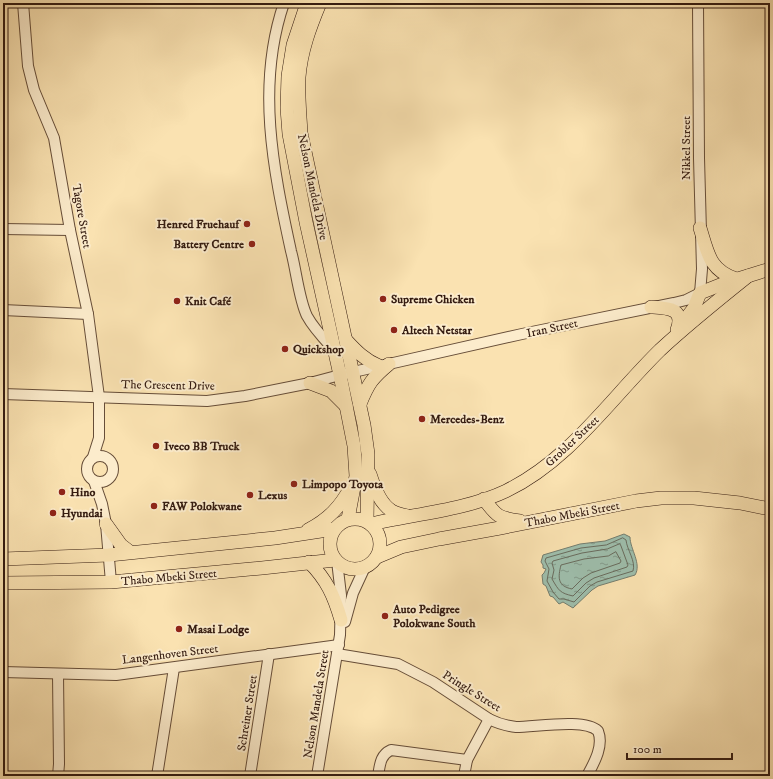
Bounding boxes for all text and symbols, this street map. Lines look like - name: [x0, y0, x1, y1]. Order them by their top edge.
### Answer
- street label: Nikkel Street: [679, 116, 694, 180]
- street label: Nelson Mandela Drive: [294, 133, 331, 242]
- street label: Tagore Street: [68, 183, 95, 250]
- place label: Henred Fruehauf: [157, 217, 241, 232]
- marker: Henred Fruehauf: [242, 219, 252, 229]
- place label: Battery Centre: [173, 237, 244, 252]
- marker: Battery Centre: [247, 239, 257, 249]
- place label: Supreme Chicken: [391, 292, 475, 307]
- place label: Knit Café: [185, 294, 232, 309]
- marker: Supreme Chicken: [378, 294, 388, 304]
- marker: Knit Café: [172, 296, 182, 306]
- street label: Iran Street: [525, 316, 579, 341]
- place label: Altech Netstar: [401, 323, 472, 338]
- marker: Altech Netstar: [389, 325, 399, 335]
- place label: Quickshop: [293, 342, 344, 357]
- marker: Quickshop: [280, 344, 290, 354]
- street label: The Crescent Drive: [121, 377, 215, 394]
- place label: Mercedes-Benz: [430, 412, 505, 427]
- street label: Grobler Street: [542, 413, 603, 470]
- marker: Mercedes-Benz: [417, 414, 427, 424]
- place label: Iveco BB Truck: [164, 439, 241, 454]
- marker: Iveco BB Truck: [151, 441, 161, 451]
- place label: Limpopo Toyota: [302, 477, 384, 492]
- marker: Limpopo Toyota: [289, 479, 299, 489]
- place label: Hino: [70, 485, 95, 500]
- marker: Hino: [57, 487, 67, 497]
- place label: Lexus: [258, 488, 287, 503]
- marker: Lexus: [245, 490, 255, 500]
- street label: Thabo Mbeki Street: [524, 498, 621, 531]
- place label: FAW Polokwane: [162, 499, 242, 514]
- marker: FAW Polokwane: [149, 501, 159, 511]
- place label: Hyundai: [61, 506, 103, 521]
- marker: Hyundai: [48, 508, 58, 518]
- street label: Thabo Mbeki Street: [121, 566, 218, 589]
- place label: Auto Pedigree Polokwane South: [392, 602, 476, 631]
- marker: Auto Pedigree Polokwane South: [380, 611, 390, 621]
- place label: Masai Lodge: [187, 622, 249, 637]
- marker: Masai Lodge: [174, 624, 184, 634]
- street label: Langenhoven Street: [121, 641, 219, 668]
- street label: Nelson Mandela Street: [300, 649, 333, 759]
- street label: Pringle Street: [440, 668, 504, 715]
- street label: Schreiner Street: [234, 674, 261, 752]
- scale bar: [627, 735, 732, 761]
- text: 100 m: [633, 742, 662, 757]

